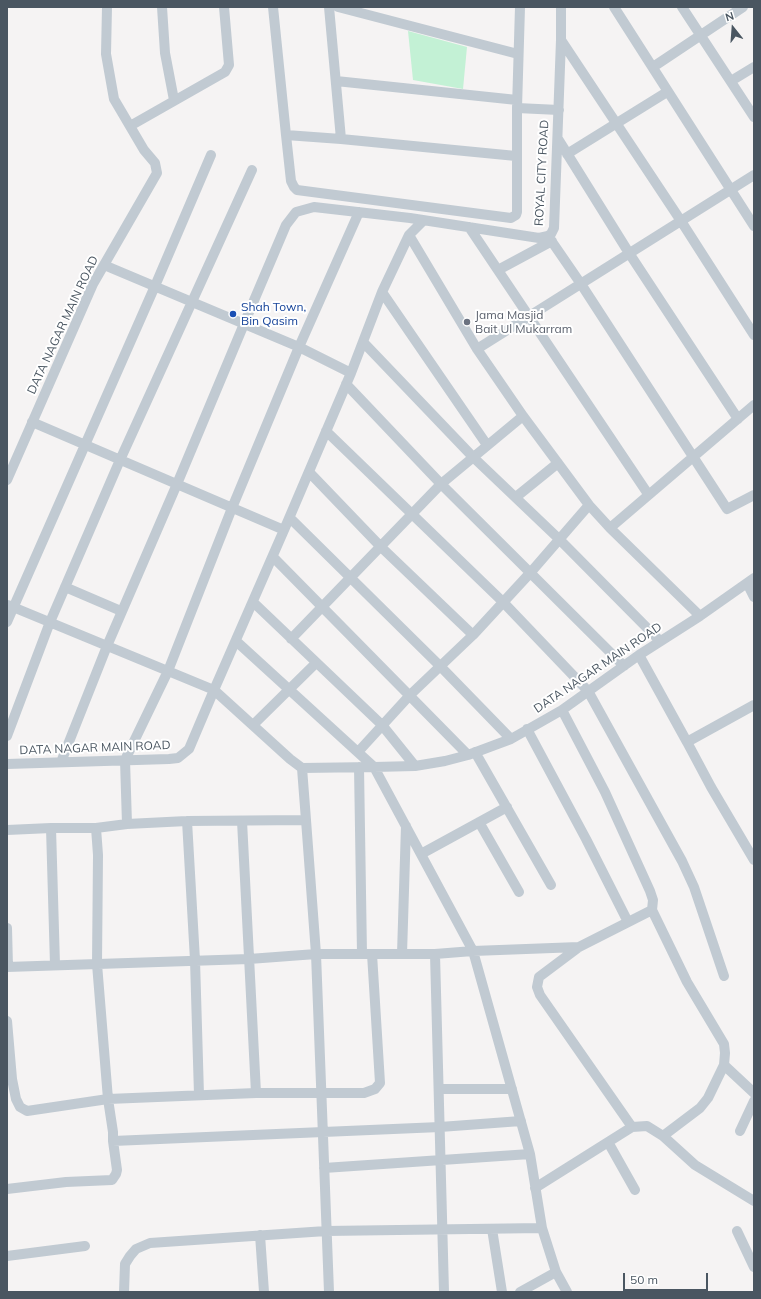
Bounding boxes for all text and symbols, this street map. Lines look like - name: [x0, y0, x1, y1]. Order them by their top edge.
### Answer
- north arrow: [713, 8, 753, 48]
- text: N: [723, 9, 736, 24]
- street label: ROYAL CITY ROAD: [532, 120, 552, 226]
- street label: DATA NAGAR MAIN ROAD: [25, 253, 101, 397]
- place label: Shah Town, Bin Qasim: [241, 300, 306, 328]
- place label: Jama Masjid Bait Ul Mukarram: [475, 308, 572, 336]
- marker: Shah Town, Bin Qasim: [228, 309, 238, 319]
- marker: Jama Masjid Bait Ul Mukarram: [462, 317, 472, 327]
- street label: DATA NAGAR MAIN ROAD: [531, 620, 665, 716]
- street label: DATA NAGAR MAIN ROAD: [19, 738, 171, 758]
- scale bar: [625, 1265, 710, 1291]
- text: 50 m: [630, 1272, 658, 1287]

